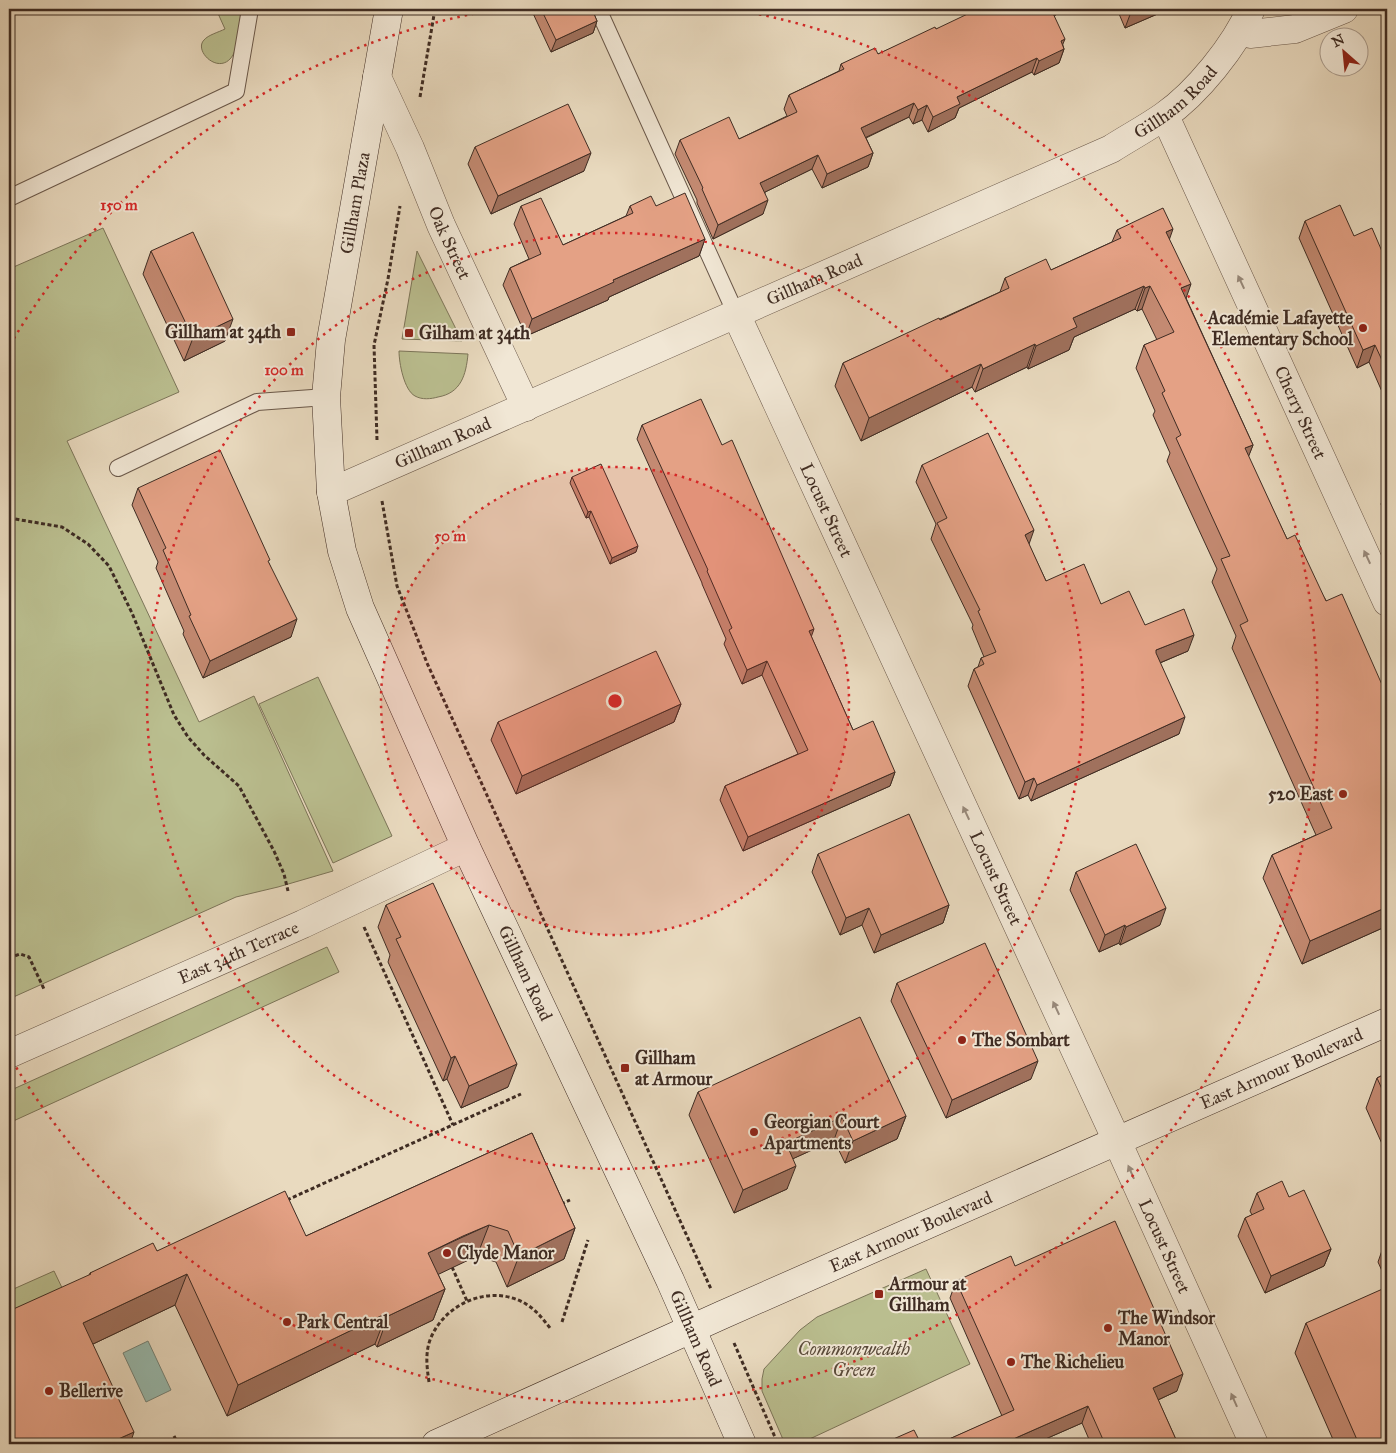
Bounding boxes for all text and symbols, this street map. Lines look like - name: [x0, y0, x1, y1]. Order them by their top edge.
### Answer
- north arrow: [1318, 28, 1368, 78]
- text: N: [1329, 31, 1348, 51]
- street label: Gillham Road: [1130, 61, 1222, 144]
- street label: Gillham Plaza: [335, 150, 375, 256]
- text: 150 m: [100, 196, 138, 214]
- street label: Oak Street: [424, 203, 476, 284]
- street label: Gillham Road: [763, 249, 866, 310]
- one-way arrow: [1237, 275, 1245, 289]
- place label: Académie Lafayette Elementary School: [1207, 307, 1354, 351]
- place label: Gillham at 34th: [165, 321, 282, 344]
- place label: Gilham at 34th: [419, 322, 531, 345]
- marker: Académie Lafayette Elementary School: [1357, 322, 1369, 334]
- marker: Gillham at 34th: [285, 326, 297, 338]
- marker: Gilham at 34th: [403, 327, 415, 339]
- text: 100 m: [264, 361, 304, 379]
- street label: Cherry Street: [1270, 362, 1332, 463]
- street label: Gillham Road: [391, 412, 494, 474]
- street label: Locust Street: [795, 460, 858, 561]
- text: 50 m: [434, 527, 466, 545]
- one-way arrow: [1363, 550, 1371, 564]
- centre of rings: [606, 692, 624, 710]
- place label: 520 East: [1268, 783, 1334, 805]
- marker: 520 East: [1337, 788, 1349, 800]
- one-way arrow: [961, 806, 969, 820]
- street label: Locust Street: [965, 827, 1027, 929]
- street label: East 34th Terrace: [175, 916, 302, 989]
- street label: Gillham Road: [494, 922, 557, 1024]
- one-way arrow: [1051, 1001, 1060, 1016]
- street label: East Armour Boulevard: [1197, 1023, 1366, 1114]
- place label: The Sombart: [971, 1029, 1070, 1051]
- marker: The Sombart: [956, 1034, 968, 1046]
- place label: Gillham at Armour: [635, 1047, 714, 1090]
- marker: Gillham at Armour: [619, 1062, 631, 1074]
- place label: Georgian Court Apartments: [763, 1111, 880, 1155]
- marker: Georgian Court Apartments: [748, 1126, 760, 1138]
- one-way arrow: [1126, 1165, 1134, 1179]
- street label: East Armour Boulevard: [826, 1186, 996, 1277]
- street label: Locust Street: [1134, 1196, 1196, 1297]
- place label: Clyde Manor: [457, 1242, 556, 1265]
- marker: Clyde Manor: [441, 1247, 453, 1259]
- place label: Armour at Gillham: [888, 1273, 967, 1316]
- street label: Gillham Road: [665, 1287, 726, 1390]
- marker: Armour at Gillham: [873, 1288, 885, 1300]
- place label: The Windsor Manor: [1117, 1307, 1216, 1350]
- place label: Park Central: [297, 1311, 390, 1333]
- marker: Park Central: [281, 1316, 293, 1328]
- marker: The Windsor Manor: [1102, 1322, 1114, 1334]
- park label: Commonwealth Green: [798, 1338, 910, 1381]
- place label: The Richelieu: [1020, 1351, 1124, 1373]
- marker: The Richelieu: [1005, 1356, 1017, 1368]
- place label: Bellerive: [59, 1380, 123, 1402]
- marker: Bellerive: [43, 1385, 55, 1397]
- one-way arrow: [1229, 1393, 1237, 1407]

